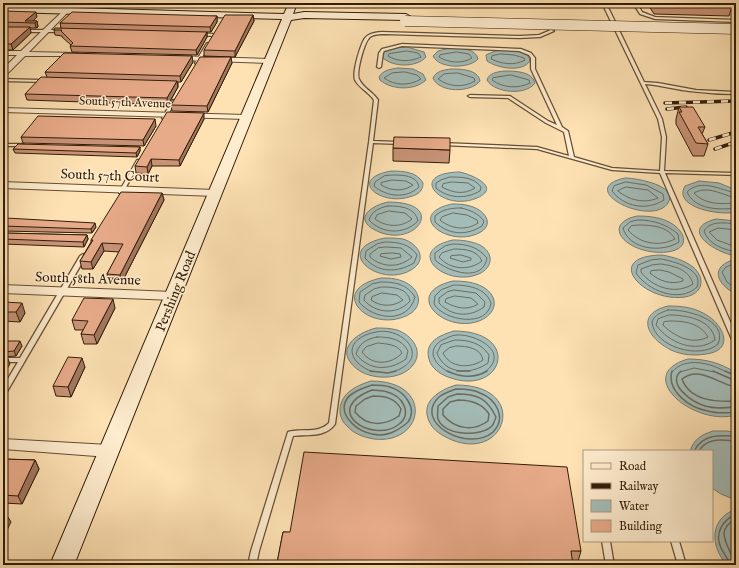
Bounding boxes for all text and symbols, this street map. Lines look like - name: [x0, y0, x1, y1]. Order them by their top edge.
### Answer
- street label: South 57th Avenue: [79, 93, 172, 112]
- street label: South 57th Court: [60, 165, 160, 187]
- street label: Pershing Road: [152, 248, 200, 334]
- street label: South 58th Avenue: [35, 268, 142, 290]
- legend: [583, 450, 713, 542]
- text: Road: [619, 459, 647, 474]
- text: Railway: [619, 479, 658, 494]
- text: Water: [619, 499, 650, 514]
- text: Building: [619, 519, 663, 534]

